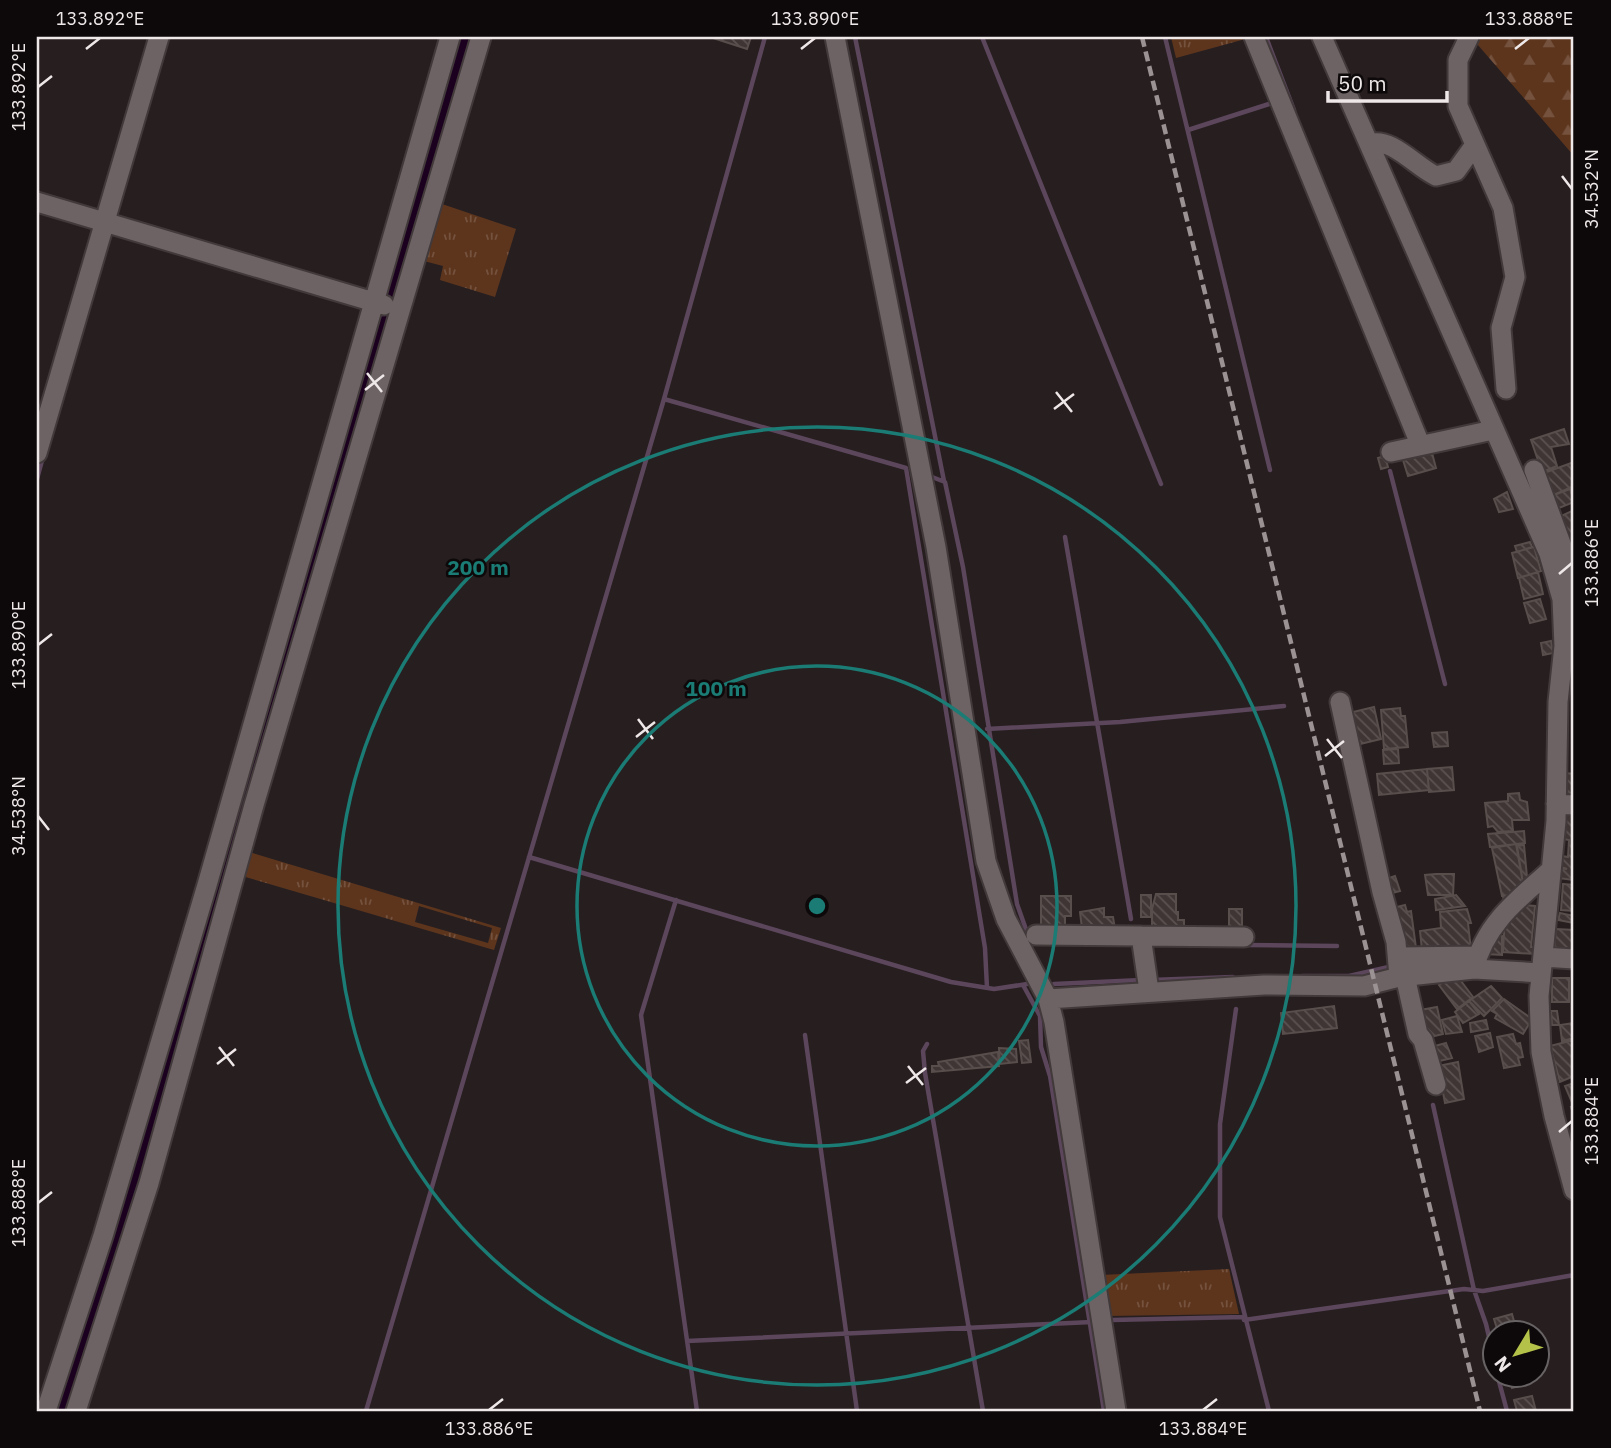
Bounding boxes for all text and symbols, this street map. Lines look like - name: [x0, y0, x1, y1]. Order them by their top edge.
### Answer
- text: 133.892°E: [56, 7, 144, 30]
- text: 133.890°E: [771, 7, 859, 30]
- text: 133.888°E: [1485, 7, 1573, 30]
- text: 133.892°E: [7, 43, 30, 131]
- scale bar: [1328, 60, 1446, 104]
- text: 50 m: [1338, 69, 1387, 97]
- text: 34.532°N: [1580, 149, 1603, 229]
- text: 133.886°E: [1580, 519, 1603, 607]
- text: 200 m: [447, 553, 509, 581]
- text: 133.890°E: [7, 601, 30, 689]
- text: 100 m: [685, 674, 747, 702]
- text: 34.538°N: [7, 776, 30, 856]
- centre of rings: [805, 894, 829, 918]
- text: 133.884°E: [1580, 1077, 1603, 1165]
- text: 133.888°E: [7, 1159, 30, 1247]
- north arrow: [1482, 1318, 1552, 1388]
- text: N: [1489, 1352, 1516, 1377]
- text: 133.886°E: [445, 1417, 533, 1440]
- text: 133.884°E: [1159, 1417, 1247, 1440]

